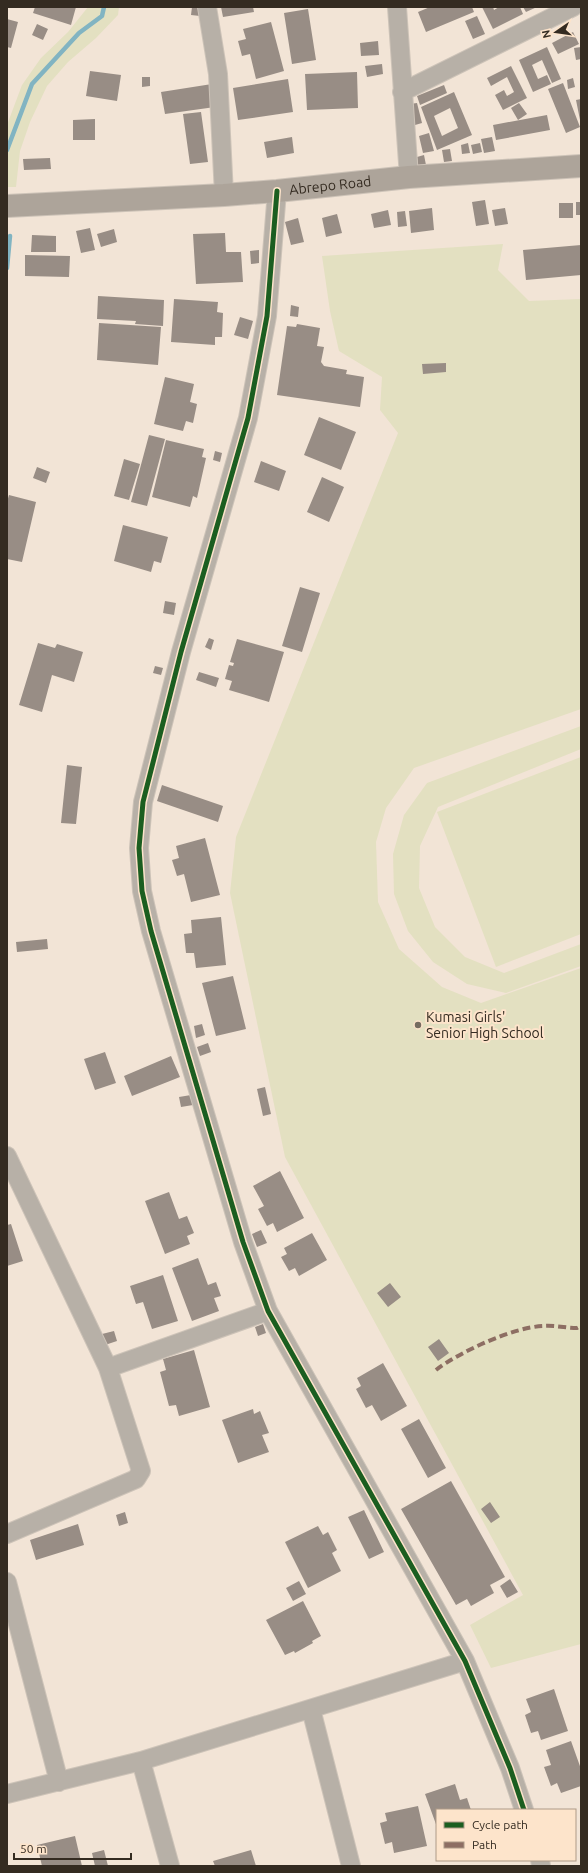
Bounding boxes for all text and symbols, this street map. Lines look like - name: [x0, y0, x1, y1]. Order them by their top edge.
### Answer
- north arrow: [536, 12, 576, 52]
- text: N: [539, 29, 553, 40]
- street label: Abrepo Road: [289, 173, 372, 198]
- place label: Kumasi Girls' Senior High School: [426, 1009, 544, 1041]
- marker: Kumasi Girls' Senior High School: [413, 1020, 423, 1030]
- legend: [436, 1809, 576, 1861]
- text: Cycle path: [472, 1818, 528, 1831]
- scale bar: [14, 1835, 131, 1861]
- text: Path: [472, 1838, 497, 1851]
- text: 50 m: [20, 1842, 47, 1855]

